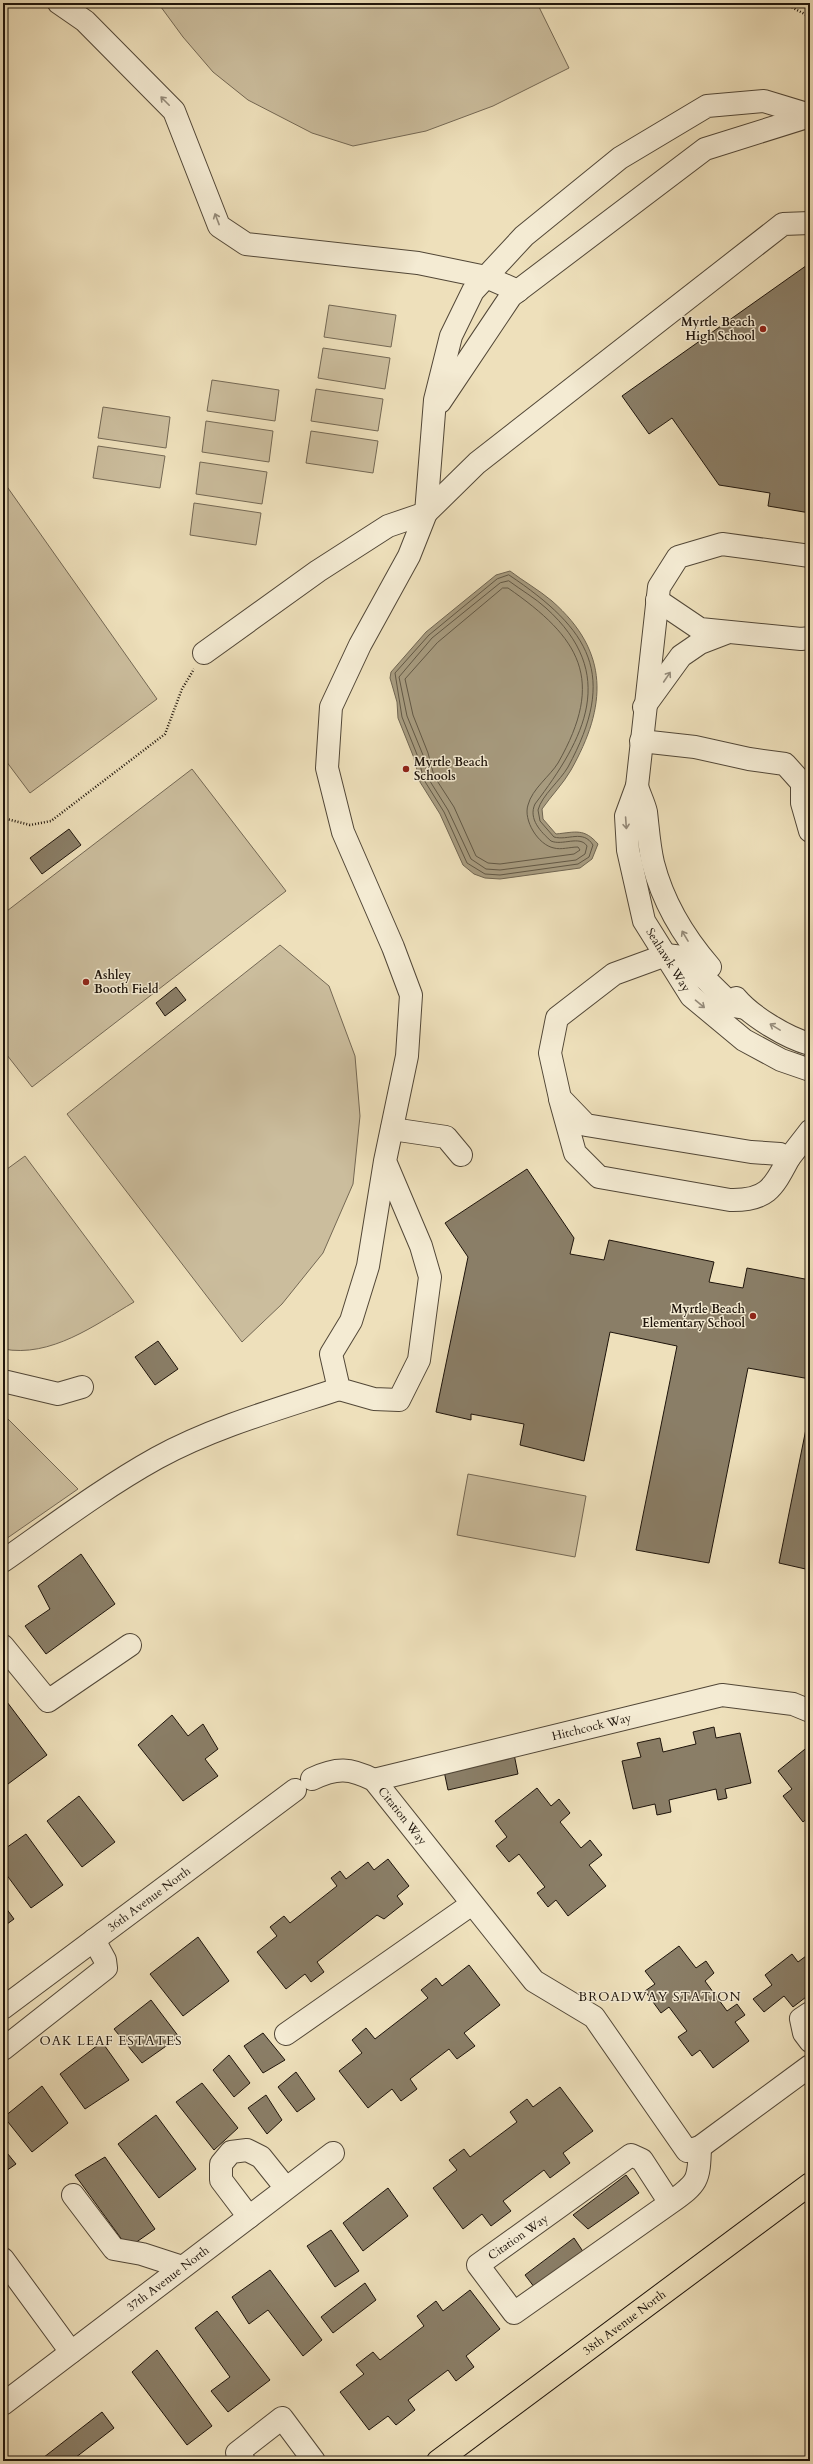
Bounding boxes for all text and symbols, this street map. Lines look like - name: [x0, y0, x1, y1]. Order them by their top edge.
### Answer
- one-way arrow: [160, 96, 170, 106]
- one-way arrow: [212, 214, 220, 226]
- place label: Myrtle Beach High School: [681, 314, 756, 344]
- marker: Myrtle Beach High School: [758, 324, 768, 334]
- one-way arrow: [663, 671, 671, 682]
- place label: Myrtle Beach Schools: [414, 754, 489, 784]
- marker: Myrtle Beach Schools: [401, 764, 411, 774]
- one-way arrow: [623, 816, 630, 829]
- street label: Seahawk Way: [642, 925, 695, 995]
- one-way arrow: [681, 930, 689, 942]
- place label: Ashley Booth Field: [94, 967, 159, 997]
- marker: Ashley Booth Field: [81, 977, 91, 987]
- one-way arrow: [695, 999, 705, 1008]
- one-way arrow: [770, 1023, 781, 1031]
- place label: Myrtle Beach Elementary School: [642, 1301, 746, 1331]
- marker: Myrtle Beach Elementary School: [748, 1311, 758, 1321]
- street label: Hitchcock Way: [550, 1709, 634, 1744]
- street label: Citation Way: [374, 1784, 431, 1849]
- street label: 36th Avenue North: [104, 1863, 194, 1935]
- district label: BROADWAY STATION: [578, 1988, 742, 2006]
- district label: OAK LEAF ESTATES: [39, 2032, 183, 2050]
- street label: Citation Way: [485, 2210, 552, 2264]
- street label: 37th Avenue North: [123, 2242, 213, 2315]
- street label: 38th Avenue North: [579, 2286, 669, 2359]

